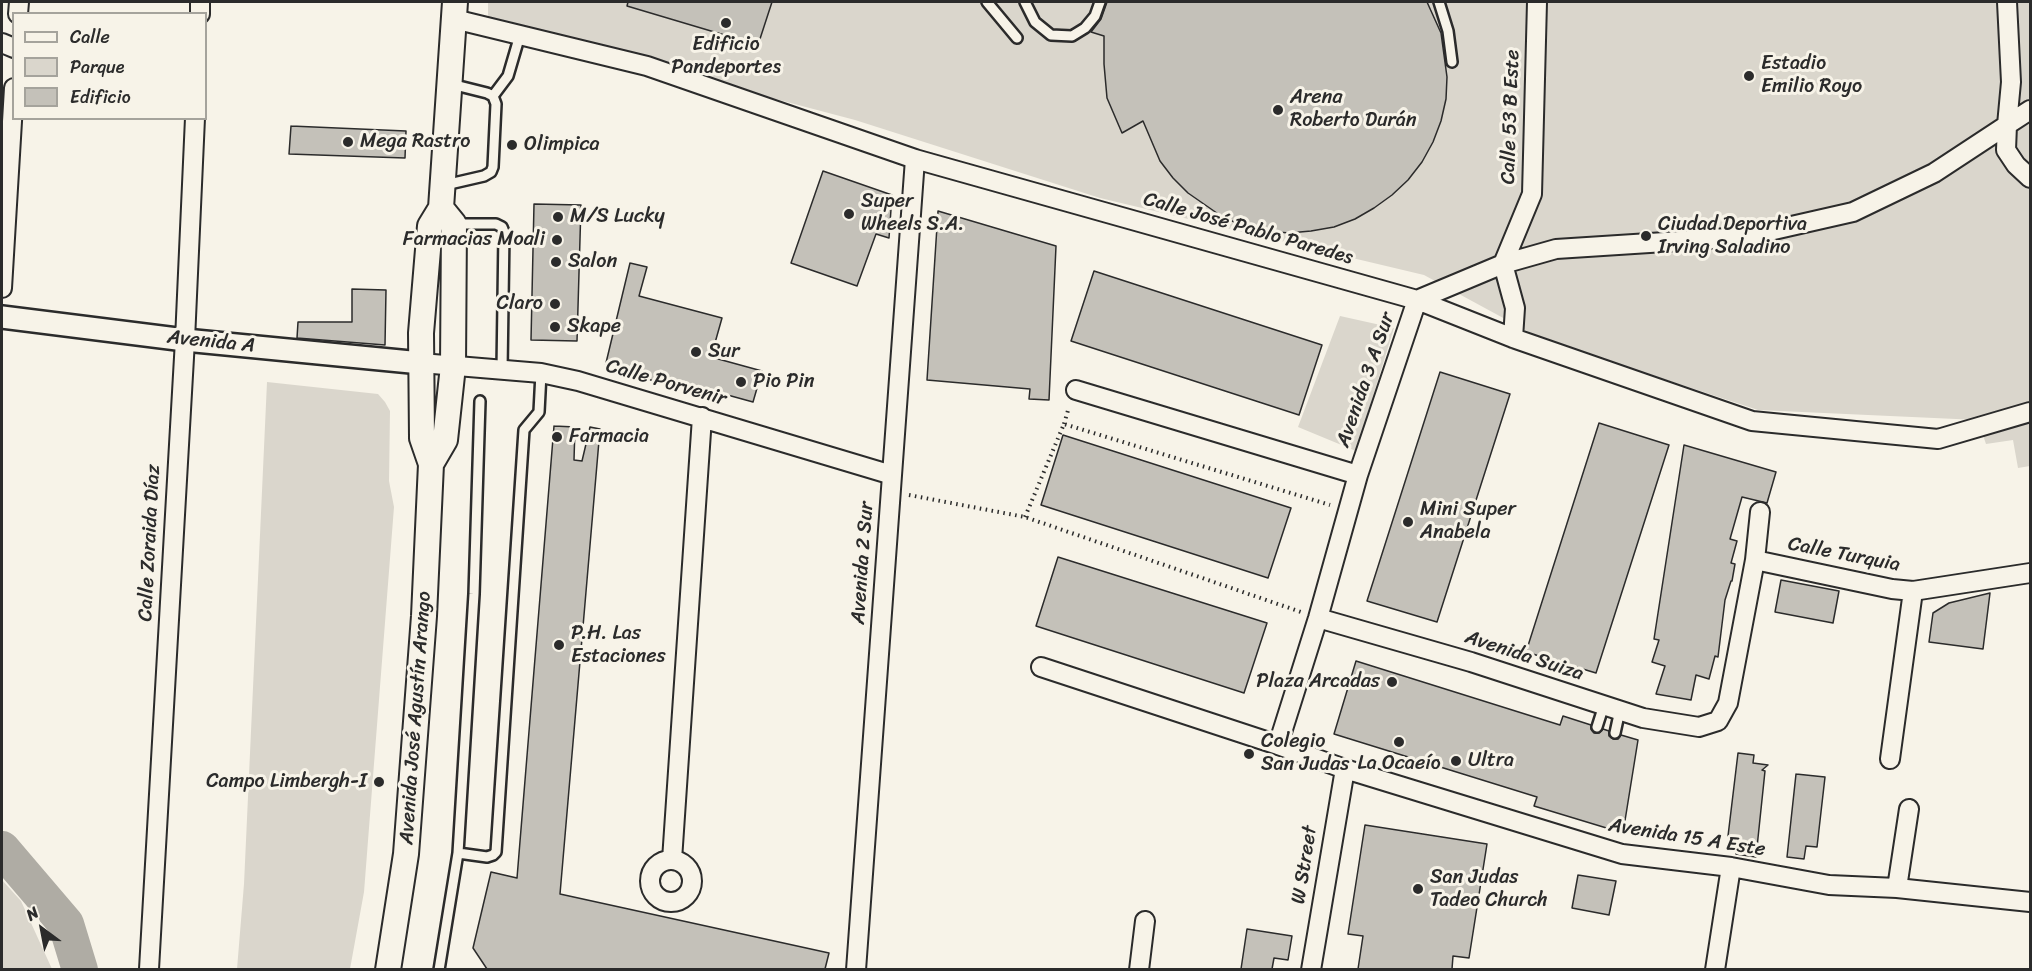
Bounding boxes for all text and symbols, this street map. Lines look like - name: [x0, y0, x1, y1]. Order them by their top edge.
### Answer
- legend: [12, 12, 207, 120]
- marker: Edificio Pandeportes: [719, 16, 733, 30]
- text: Calle: [70, 21, 110, 53]
- place label: Edificio Pandeportes: [671, 33, 781, 80]
- street label: Calle 53 B Este: [1497, 49, 1525, 185]
- text: Parque: [70, 51, 124, 83]
- place label: Estadio Emilio Royo: [1761, 52, 1862, 99]
- marker: Estadio Emilio Royo: [1742, 69, 1756, 83]
- text: Edificio: [70, 81, 131, 113]
- place label: Arena Roberto Durán: [1290, 86, 1417, 133]
- marker: Arena Roberto Durán: [1271, 103, 1285, 117]
- place label: Mega Rastro: [360, 130, 470, 154]
- place label: Olimpica: [524, 133, 600, 157]
- marker: Mega Rastro: [341, 135, 355, 149]
- marker: Olimpica: [505, 138, 519, 152]
- street label: Calle José Pablo Paredes: [1140, 188, 1356, 270]
- place label: Super Wheels S.A.: [861, 190, 964, 237]
- place label: M/S Lucky: [570, 205, 665, 229]
- marker: Super Wheels S.A.: [842, 207, 856, 221]
- marker: M/S Lucky: [551, 210, 565, 224]
- place label: Ciudad Deportiva Irving Saladino: [1658, 213, 1807, 260]
- place label: Farmacias Moali: [403, 228, 545, 252]
- marker: Ciudad Deportiva Irving Saladino: [1639, 229, 1653, 243]
- marker: Farmacias Moali: [550, 233, 564, 247]
- place label: Salon: [568, 250, 617, 274]
- marker: Salon: [549, 255, 563, 269]
- place label: Claro: [496, 292, 543, 316]
- marker: Claro: [548, 297, 562, 311]
- street label: Avenida 3 A Sur: [1332, 310, 1400, 450]
- place label: Skape: [567, 315, 621, 339]
- marker: Skape: [548, 320, 562, 334]
- street label: Avenida A: [166, 325, 256, 359]
- place label: Sur: [708, 340, 739, 364]
- marker: Sur: [689, 345, 703, 359]
- street label: Calle Porvenir: [603, 354, 729, 412]
- place label: Pio Pin: [753, 370, 814, 394]
- marker: Pio Pin: [734, 375, 748, 389]
- place label: Farmacia: [569, 425, 649, 449]
- marker: Farmacia: [550, 430, 564, 444]
- street label: Calle Zoraida Díaz: [134, 464, 166, 622]
- place label: Mini Super Anabela: [1420, 498, 1516, 545]
- street label: Avenida 2 Sur: [847, 501, 879, 625]
- marker: Mini Super Anabela: [1401, 515, 1415, 529]
- street label: Calle Turquia: [1786, 532, 1902, 578]
- street label: Avenida José Agustín Arango: [395, 590, 437, 846]
- place label: P.H. Las Estaciones: [571, 622, 666, 669]
- street label: Avenida Suiza: [1462, 626, 1586, 686]
- marker: P.H. Las Estaciones: [552, 638, 566, 652]
- place label: Plaza Arcadas: [1256, 670, 1380, 694]
- marker: Plaza Arcadas: [1385, 675, 1399, 689]
- place label: Colegio San Judas: [1261, 730, 1349, 777]
- marker: La Ocaeío: [1392, 735, 1406, 749]
- marker: Colegio San Judas: [1242, 747, 1256, 761]
- place label: Ultra: [1468, 749, 1514, 773]
- place label: La Ocaeío: [1357, 752, 1441, 776]
- marker: Ultra: [1449, 754, 1463, 768]
- place label: Campo Limbergh-I: [206, 770, 367, 794]
- marker: Campo Limbergh-I: [372, 775, 386, 789]
- street label: Avenida 15 A Este: [1607, 814, 1767, 862]
- street label: W Street: [1287, 824, 1323, 906]
- place label: San Judas Tadeo Church: [1430, 866, 1548, 913]
- marker: San Judas Tadeo Church: [1411, 882, 1425, 896]
- text: N: [20, 898, 45, 929]
- north arrow: [12, 899, 72, 959]

